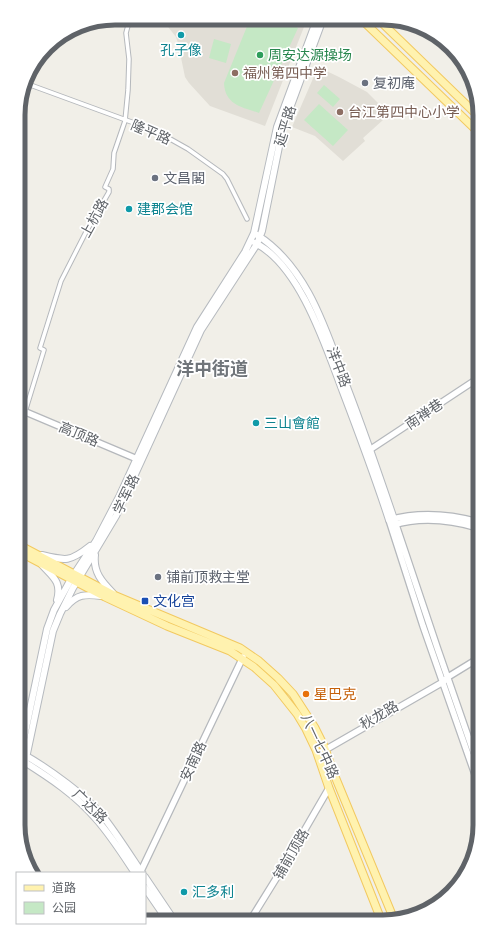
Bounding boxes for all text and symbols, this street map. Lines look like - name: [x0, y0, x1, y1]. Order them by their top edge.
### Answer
- marker: 孔子像: [176, 30, 186, 40]
- place label: 孔子像: [160, 42, 202, 58]
- place label: 周安达源操场: [268, 47, 352, 63]
- marker: 周安达源操场: [255, 50, 265, 60]
- place label: 福州第四中学: [243, 65, 327, 81]
- marker: 福州第四中学: [230, 68, 240, 78]
- place label: 复初庵: [373, 75, 415, 91]
- marker: 复初庵: [360, 78, 370, 88]
- street label: 延平路: [271, 104, 299, 148]
- place label: 台江第四中心小学: [348, 104, 460, 120]
- marker: 台江第四中心小学: [335, 107, 345, 117]
- street label: 隆平路: [129, 116, 173, 148]
- place label: 文昌閣: [163, 170, 205, 186]
- marker: 文昌閣: [150, 173, 160, 183]
- street label: 上杭路: [77, 196, 111, 240]
- place label: 建郡会馆: [137, 201, 193, 217]
- marker: 建郡会馆: [124, 204, 134, 214]
- street label: 洋中路: [324, 345, 354, 389]
- district label: 洋中街道: [176, 359, 248, 379]
- street label: 南禅巷: [402, 396, 446, 432]
- place label: 三山會館: [264, 415, 320, 431]
- street label: 高顶路: [57, 418, 101, 450]
- marker: 三山會館: [251, 418, 261, 428]
- street label: 学军路: [110, 472, 142, 516]
- place label: 铺前顶救主堂: [166, 569, 250, 585]
- marker: 铺前顶救主堂: [153, 572, 163, 582]
- place label: 文化宫: [153, 593, 195, 609]
- marker: 文化宫: [140, 596, 150, 606]
- place label: 星巴克: [314, 686, 356, 702]
- marker: 星巴克: [301, 689, 311, 699]
- street label: 秋龙路: [357, 698, 401, 732]
- street label: 八一七中路: [298, 711, 342, 781]
- street label: 安南路: [177, 739, 209, 783]
- street label: 广达路: [69, 786, 111, 826]
- street label: 铺前顶路: [270, 826, 312, 882]
- legend: [16, 872, 146, 924]
- text: 道路: [52, 881, 76, 895]
- place label: 汇多利: [192, 884, 234, 900]
- marker: 汇多利: [179, 887, 189, 897]
- text: 公园: [52, 901, 76, 915]

